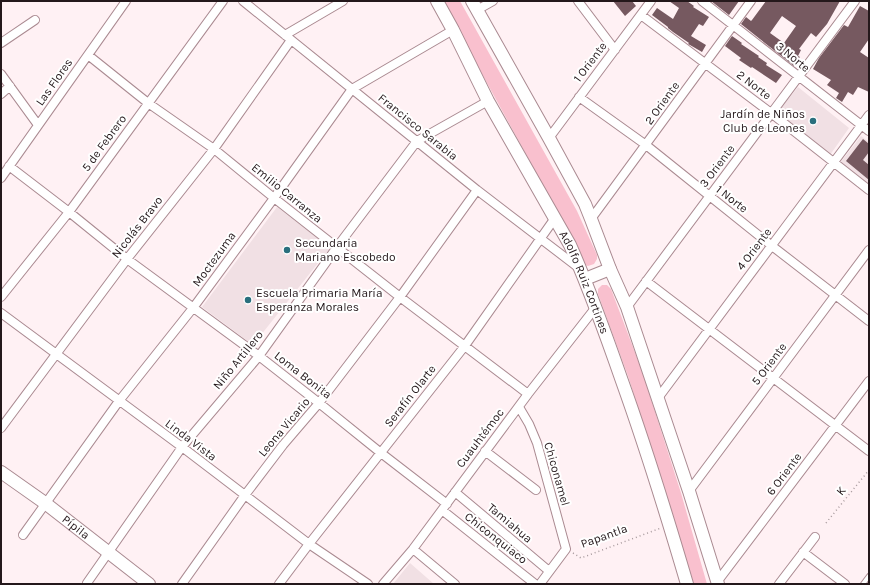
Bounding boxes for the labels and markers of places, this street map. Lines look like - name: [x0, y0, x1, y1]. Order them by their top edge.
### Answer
- place label: Jardín de Niños Club de Leones: [720, 107, 805, 135]
- marker: Jardín de Niños Club de Leones: [808, 116, 818, 126]
- place label: Secundaria Mariano Escobedo: [295, 236, 396, 264]
- marker: Secundaria Mariano Escobedo: [282, 245, 292, 255]
- place label: Escuela Primaria María Esperanza Morales: [256, 286, 383, 314]
- marker: Escuela Primaria María Esperanza Morales: [243, 295, 253, 305]

